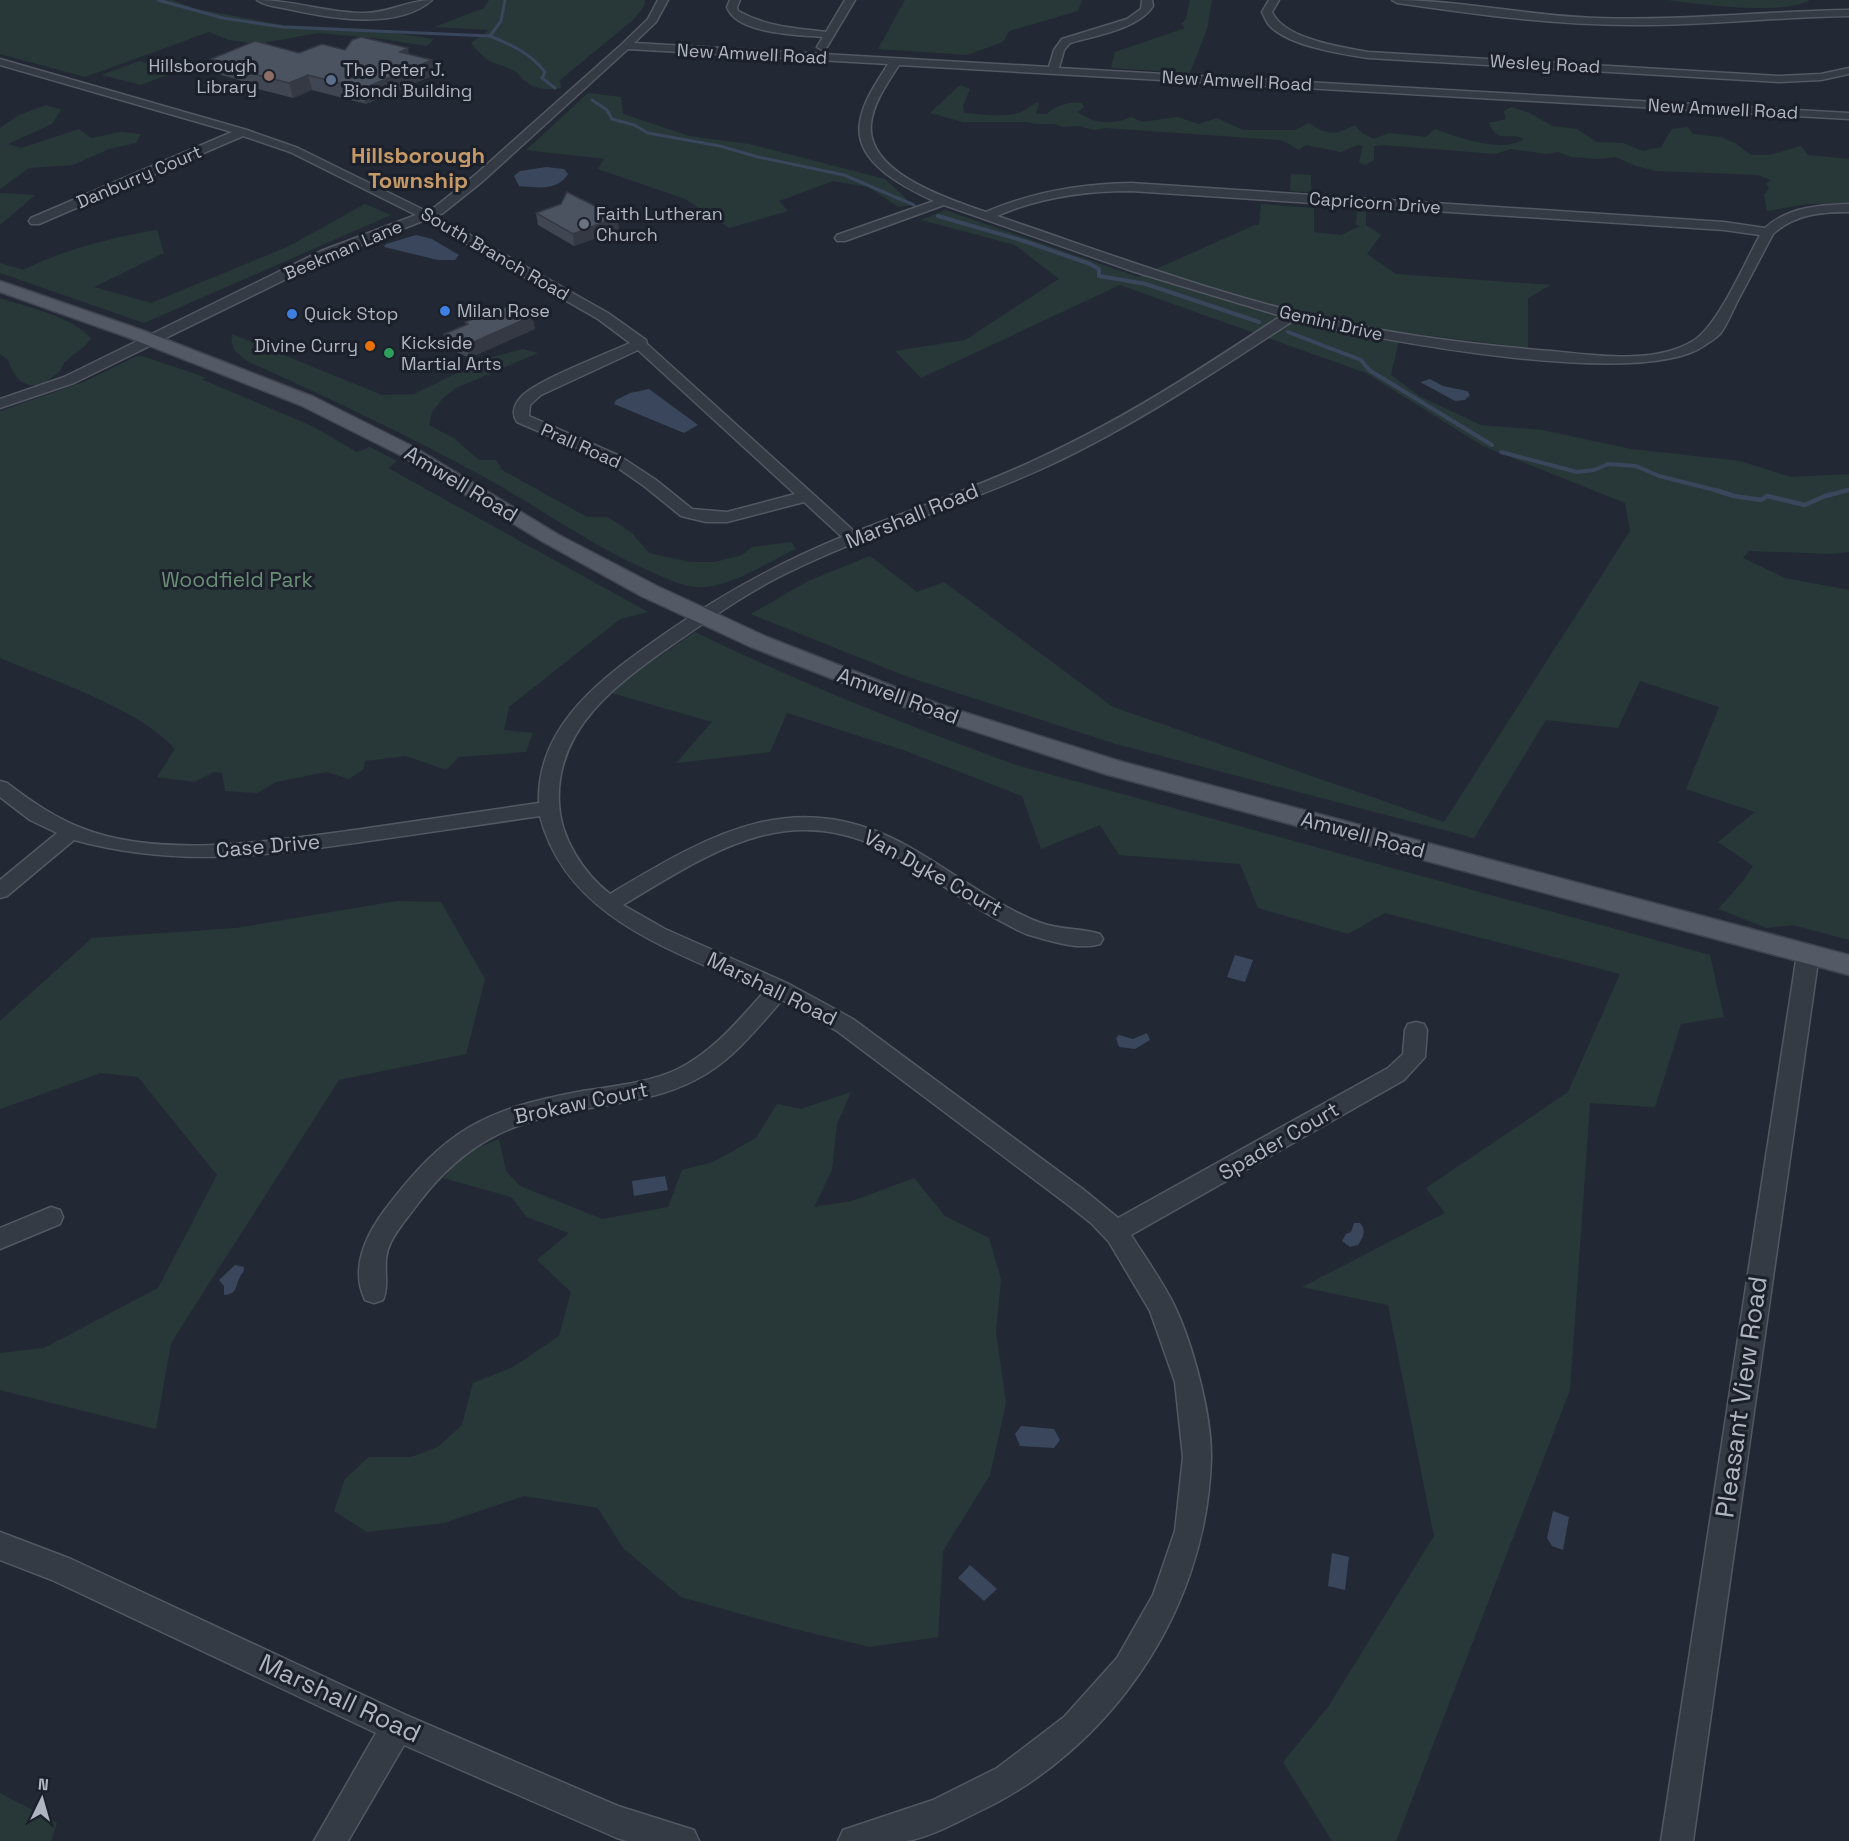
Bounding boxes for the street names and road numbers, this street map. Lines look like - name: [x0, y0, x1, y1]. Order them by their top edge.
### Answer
- street label: New Amwell Road: [676, 38, 828, 69]
- street label: Wesley Road: [1489, 49, 1601, 78]
- street label: New Amwell Road: [1161, 65, 1313, 96]
- street label: New Amwell Road: [1647, 93, 1799, 124]
- street label: Danburry Court: [73, 140, 205, 213]
- street label: Capricorn Drive: [1308, 186, 1442, 219]
- street label: South Branch Road: [417, 202, 574, 305]
- street label: Beekman Lane: [280, 214, 405, 285]
- street label: Gemini Drive: [1277, 299, 1385, 346]
- street label: Prall Road: [538, 418, 625, 473]
- street label: Amwell Road: [400, 439, 523, 528]
- street label: Marshall Road: [841, 477, 982, 555]
- street label: Amwell Road: [834, 661, 963, 730]
- street label: Amwell Road: [1298, 805, 1428, 864]
- street label: Van Dyke Court: [859, 823, 1008, 922]
- street label: Case Drive: [215, 827, 321, 864]
- street label: Marshall Road: [703, 945, 842, 1032]
- street label: Brokaw Court: [511, 1075, 650, 1130]
- street label: Spader Court: [1214, 1095, 1344, 1186]
- street label: Pleasant View Road: [1707, 1274, 1775, 1520]
- street label: Marshall Road: [254, 1646, 426, 1750]

